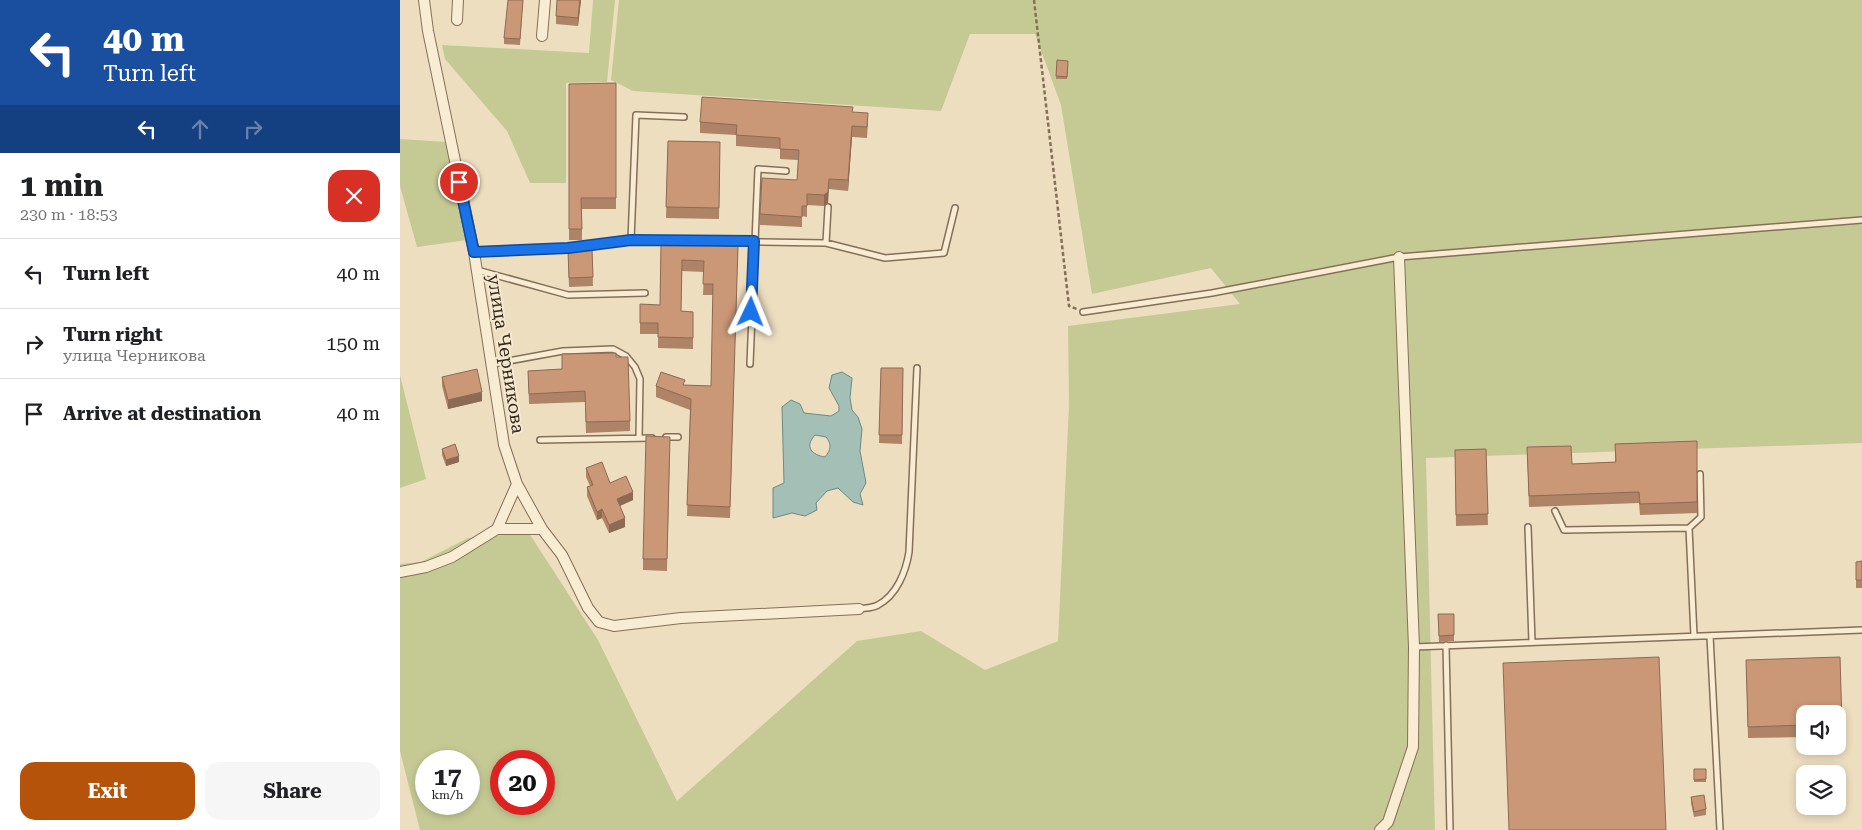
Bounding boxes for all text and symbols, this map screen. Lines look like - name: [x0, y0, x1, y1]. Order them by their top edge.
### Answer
- text: 40 m: [103, 19, 185, 60]
- icon: left: [20, 20, 85, 85]
- text: Turn left: [103, 61, 196, 86]
- icon: left: [133, 115, 161, 143]
- icon: ahead: [186, 115, 214, 143]
- icon: right: [239, 115, 267, 143]
- pin: [438, 161, 480, 203]
- text: 1 min: [20, 168, 103, 203]
- icon: arrive: [445, 168, 473, 196]
- button: close: [328, 170, 380, 222]
- text: 230 m · 18:53: [20, 205, 118, 224]
- icon: left: [20, 260, 48, 288]
- text: Turn left: [63, 262, 149, 285]
- text: 40 m: [337, 262, 380, 285]
- street label: улица Черникова: [484, 273, 529, 435]
- position arrow: [724, 285, 776, 337]
- text: Turn right: [63, 323, 163, 346]
- icon: right: [20, 330, 48, 358]
- text: 150 m: [326, 332, 380, 355]
- text: улица Черникова: [63, 346, 206, 365]
- icon: arrive: [20, 400, 48, 428]
- text: Arrive at destination: [63, 402, 261, 425]
- text: 40 m: [337, 402, 380, 425]
- map controls: [1796, 705, 1846, 815]
- button: sound: [1796, 705, 1846, 755]
- speed limit sign: 20: [490, 750, 555, 815]
- button: Exit: [20, 762, 195, 820]
- button: Share: [205, 762, 380, 820]
- text: 17: [433, 762, 462, 791]
- button: layers: [1796, 765, 1846, 815]
- text: km/h: [431, 788, 464, 802]

